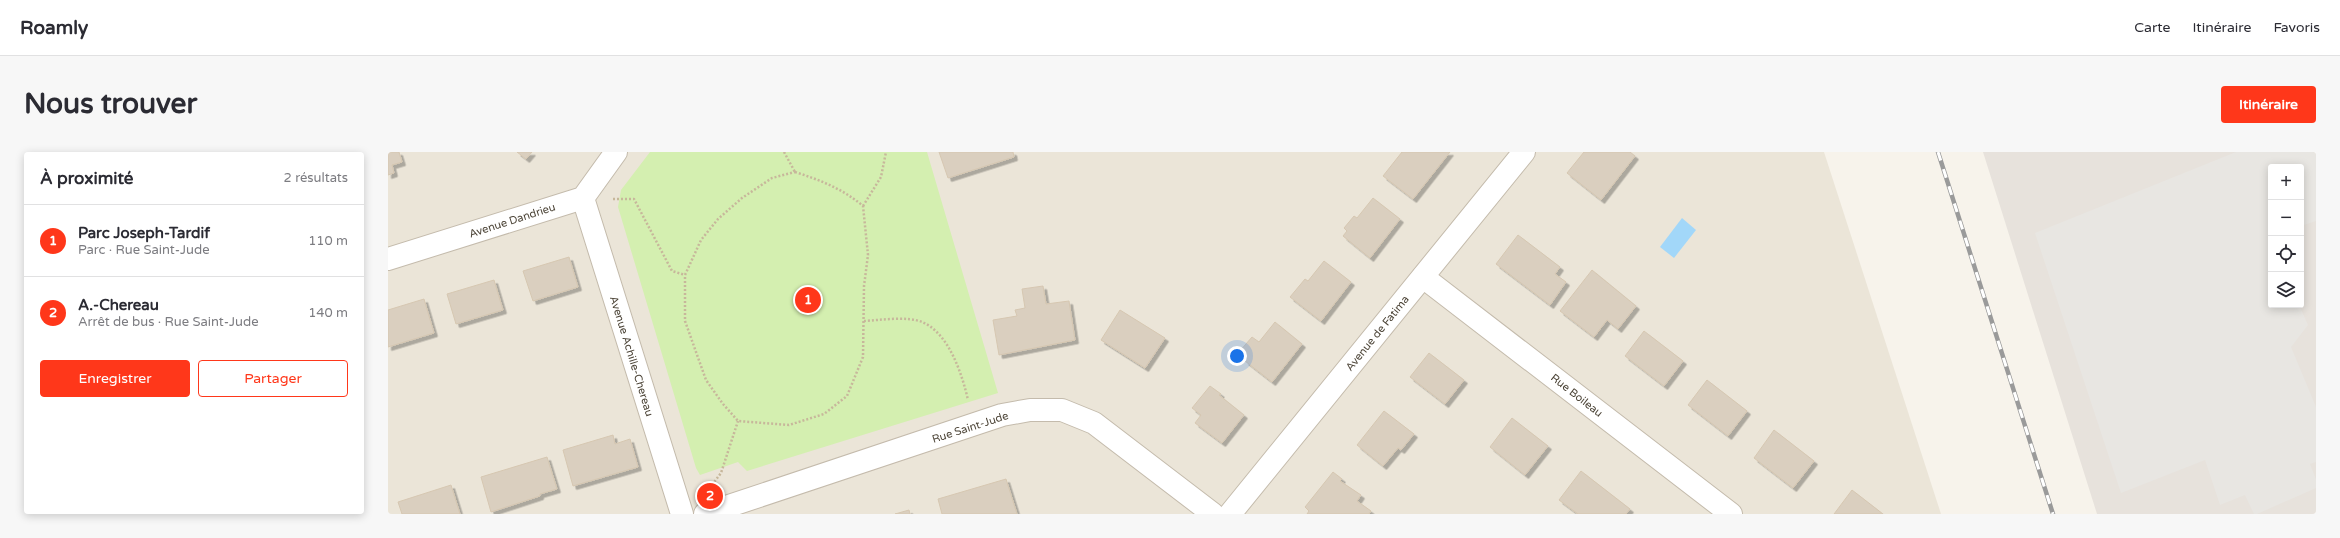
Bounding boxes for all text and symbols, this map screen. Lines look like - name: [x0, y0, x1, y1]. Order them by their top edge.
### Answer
- text: Roamly: [20, 17, 88, 39]
- text: Carte: [2134, 19, 2170, 36]
- text: Itinéraire: [2192, 19, 2251, 36]
- text: Favoris: [2273, 19, 2320, 36]
- button: Itinéraire: [2221, 86, 2316, 123]
- text: Nous trouver: [24, 87, 197, 121]
- map controls: [2268, 164, 2304, 308]
- button: +: [2268, 164, 2304, 200]
- text: À proximité: [40, 168, 133, 189]
- text: 2 résultats: [284, 170, 348, 186]
- street label: Avenue Dandrieu: [467, 200, 557, 241]
- button: −: [2268, 200, 2304, 236]
- text: Parc Joseph-Tardif: [78, 224, 210, 242]
- text: 1: [49, 233, 57, 249]
- text: 110 m: [308, 233, 348, 249]
- button: locate: [2268, 236, 2304, 272]
- text: Parc · Rue Saint-Jude: [78, 242, 210, 258]
- button: layers: [2268, 272, 2304, 308]
- pin: 1: [795, 285, 821, 315]
- street label: Avenue de Fatima: [1343, 293, 1412, 374]
- street label: Avenue Achille-Chereau: [607, 294, 656, 418]
- text: A.-Chereau: [78, 296, 159, 314]
- text: 2: [49, 305, 57, 321]
- text: 140 m: [308, 305, 348, 321]
- text: Arrêt de bus · Rue Saint-Jude: [78, 314, 259, 330]
- your location: [1227, 346, 1247, 366]
- button: Enregistrer: [40, 360, 190, 397]
- button: Partager: [198, 360, 348, 397]
- street label: Rue Boileau: [1548, 371, 1605, 420]
- street label: Rue Saint-Jude: [930, 409, 1010, 446]
- pin: 2: [697, 481, 723, 511]

